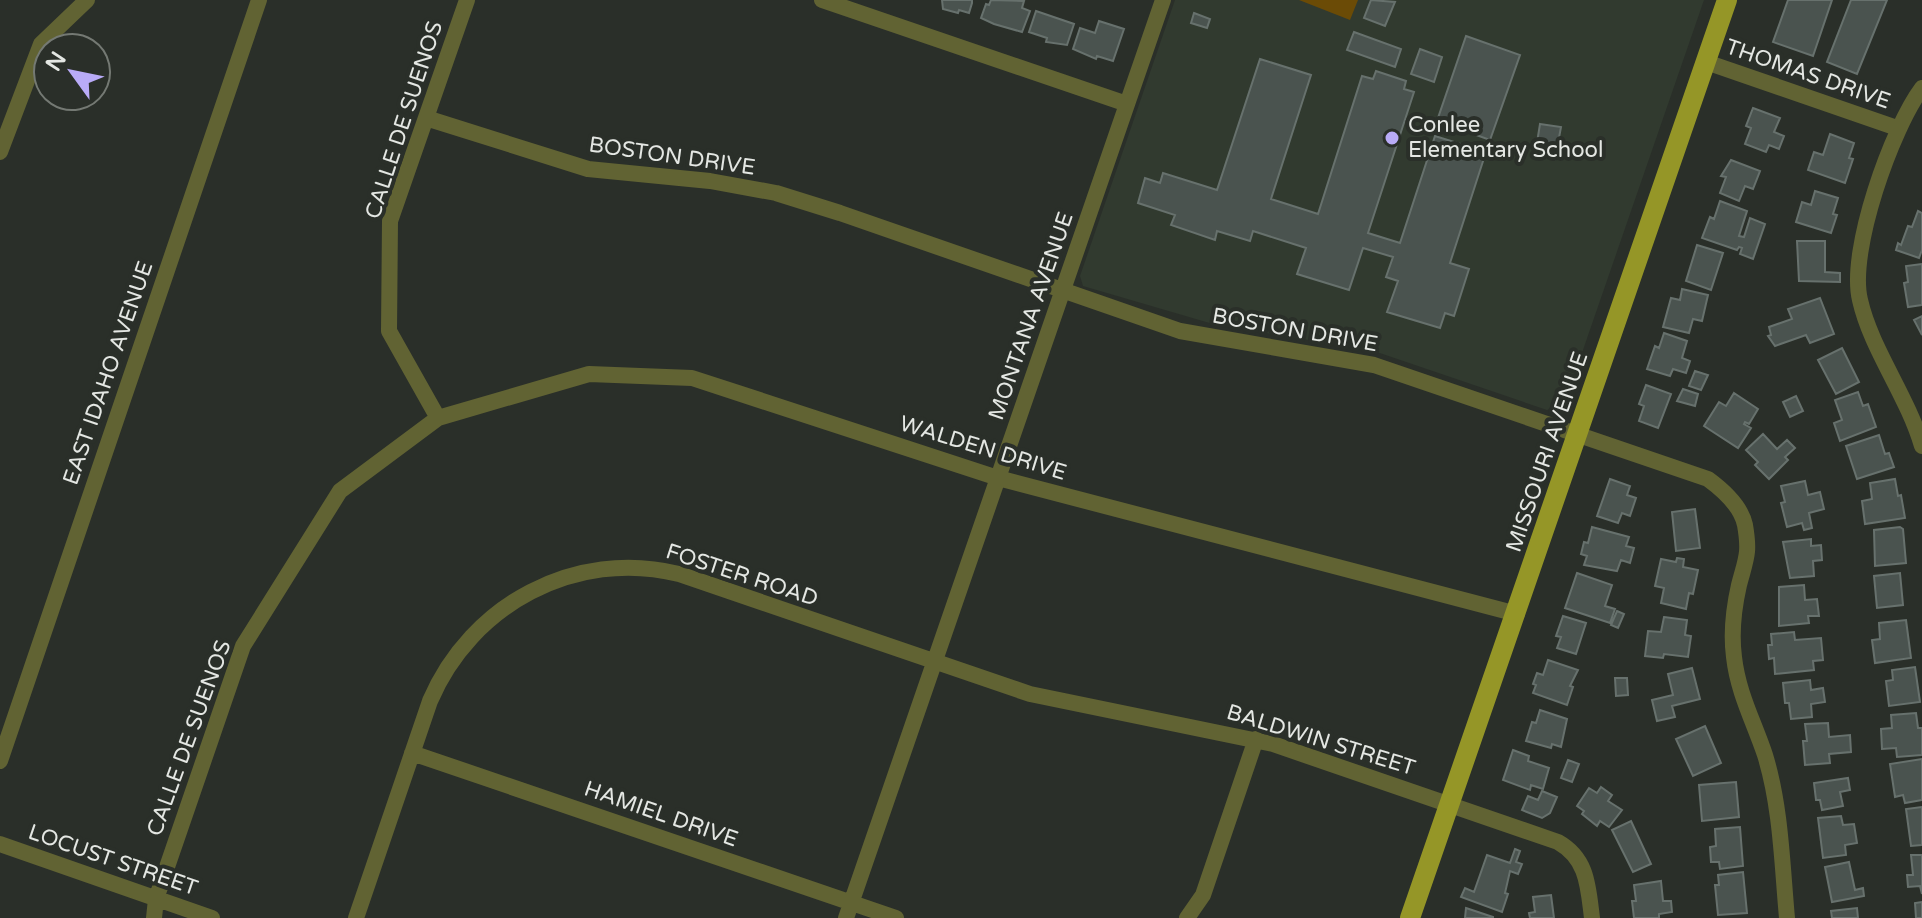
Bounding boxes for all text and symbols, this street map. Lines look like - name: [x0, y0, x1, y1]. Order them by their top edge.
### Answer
- street label: CALLE DE SUENOS: [360, 18, 448, 222]
- north arrow: [32, 32, 112, 112]
- street label: THOMAS DRIVE: [1722, 34, 1894, 114]
- text: N: [40, 47, 72, 76]
- place label: Conlee Elementary School: [1408, 112, 1603, 163]
- marker: Conlee Elementary School: [1383, 129, 1401, 147]
- street label: BOSTON DRIVE: [587, 131, 757, 181]
- street label: MONTANA AVENUE: [983, 209, 1079, 423]
- street label: EAST IDAHO AVENUE: [58, 258, 158, 488]
- street label: BOSTON DRIVE: [1210, 303, 1380, 357]
- street label: MISSOURI AVENUE: [1501, 349, 1593, 555]
- street label: WALDEN DRIVE: [896, 410, 1070, 486]
- street label: FOSTER ROAD: [663, 538, 821, 612]
- street label: CALLE DE SUENOS: [141, 637, 237, 839]
- street label: BALDWIN STREET: [1223, 699, 1419, 781]
- street label: HAMIEL DRIVE: [581, 776, 741, 852]
- street label: LOCUST STREET: [25, 819, 202, 901]

